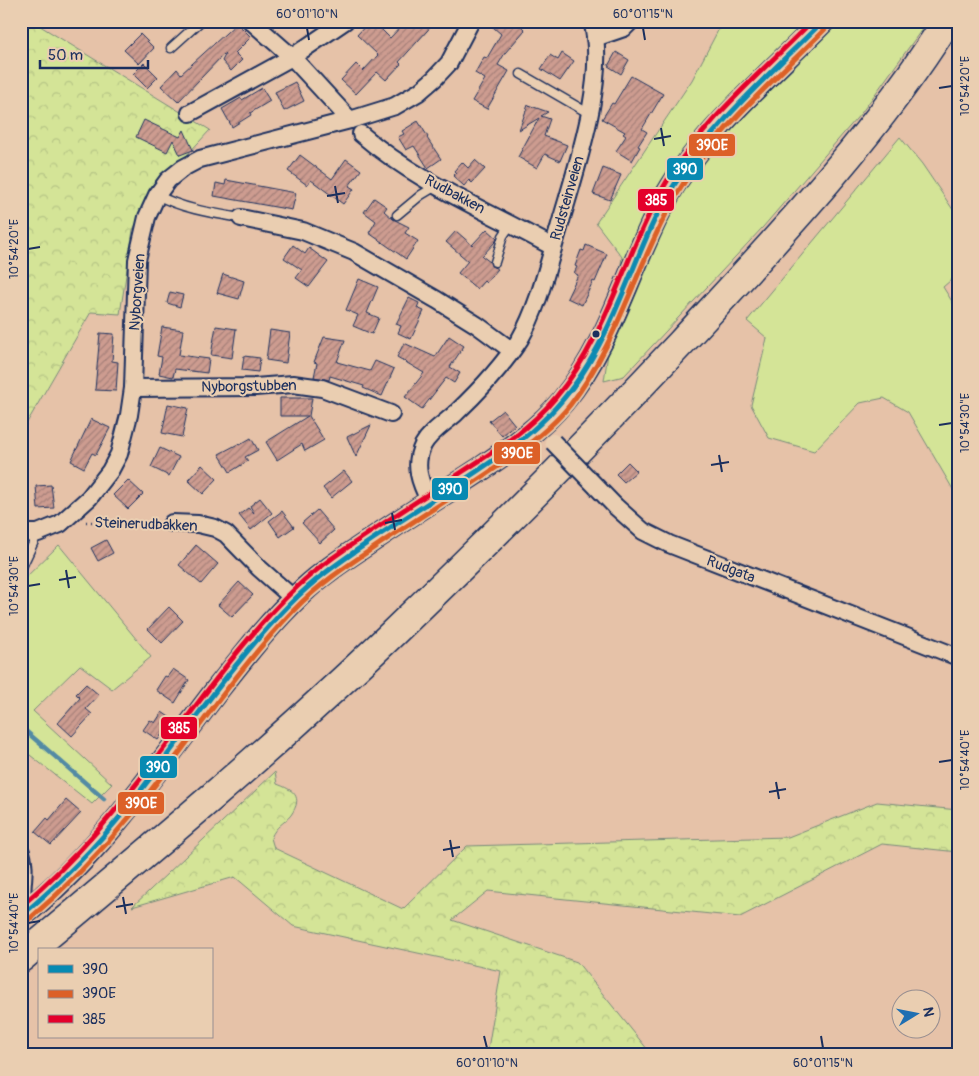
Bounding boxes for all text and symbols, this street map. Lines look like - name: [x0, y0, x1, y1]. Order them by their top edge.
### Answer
- text: 60°01'10"N: [276, 7, 338, 22]
- text: 60°01'15"N: [613, 7, 673, 22]
- scale bar: [40, 38, 148, 70]
- text: 50 m: [48, 46, 83, 65]
- text: 10°54'20"E: [958, 56, 973, 116]
- line badge: 390E: [688, 133, 736, 157]
- text: 390E: [696, 137, 729, 154]
- street label: Rudsteinveien: [546, 154, 589, 243]
- line badge: 390: [666, 157, 704, 181]
- text: 390: [673, 161, 698, 178]
- street label: Rudbakken: [421, 171, 488, 218]
- line badge: 385: [637, 188, 675, 212]
- text: 385: [645, 192, 668, 209]
- text: 10°54'20"E: [7, 219, 22, 279]
- street label: Nyborgveien: [125, 253, 150, 331]
- unlabelled marker: [591, 329, 601, 339]
- street label: Nyborgstubben: [201, 376, 297, 397]
- text: 10°54'30"E: [958, 393, 973, 453]
- line badge: 390E: [493, 441, 541, 465]
- text: 390E: [501, 445, 534, 462]
- line badge: 390: [431, 477, 469, 501]
- text: 390: [438, 481, 463, 498]
- street label: Steinerudbakken: [94, 513, 198, 536]
- street label: Rudgata: [704, 552, 758, 587]
- text: 10°54'30"E: [7, 556, 22, 616]
- line badge: 385: [160, 716, 198, 740]
- text: 385: [168, 720, 191, 737]
- text: 10°54'40"E: [958, 730, 973, 790]
- line badge: 390: [139, 755, 178, 779]
- text: 390: [146, 759, 171, 776]
- line badge: 390E: [117, 791, 165, 815]
- text: 390E: [125, 795, 158, 812]
- text: 10°54'40"E: [7, 893, 22, 953]
- legend: [38, 948, 212, 1038]
- text: 390: [82, 960, 108, 979]
- text: 390E: [82, 984, 116, 1003]
- north arrow: [892, 988, 942, 1038]
- text: N: [919, 1006, 938, 1018]
- text: 385: [82, 1010, 106, 1029]
- text: 60°01'10"N: [456, 1056, 518, 1071]
- text: 60°01'15"N: [793, 1056, 853, 1071]

